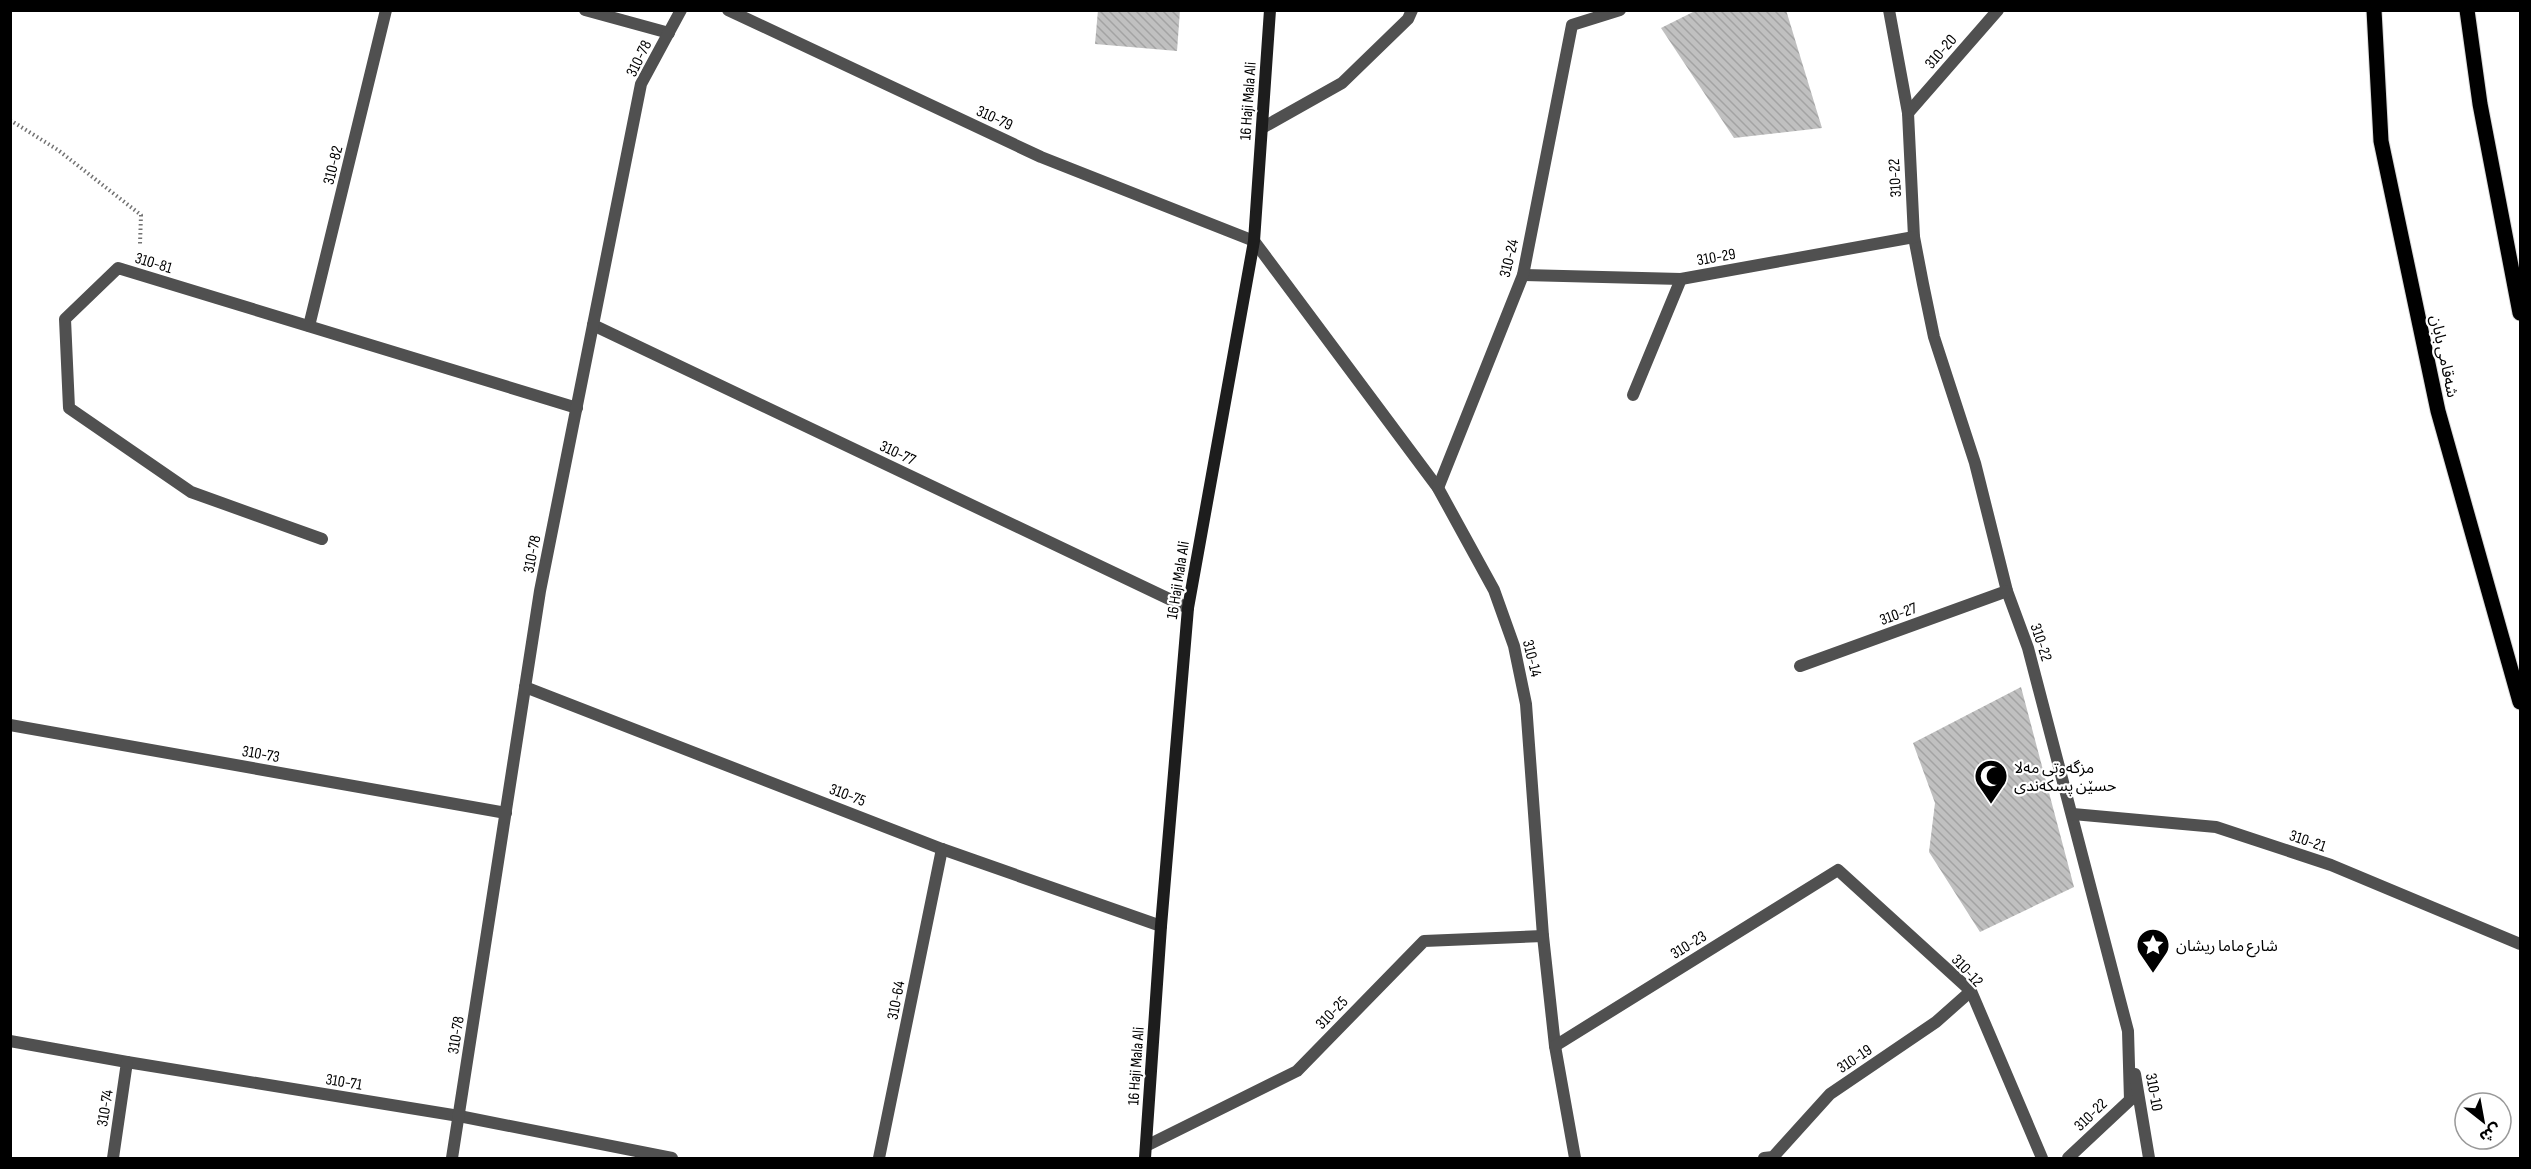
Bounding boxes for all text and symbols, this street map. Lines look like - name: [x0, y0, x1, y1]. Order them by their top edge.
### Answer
- street label: 310-20: [1921, 31, 1961, 73]
- street label: 310-78: [622, 37, 656, 80]
- street label: 16 Haji Mala Ali: [1236, 61, 1261, 141]
- street label: 310-79: [973, 102, 1016, 135]
- street label: 310-82: [320, 144, 347, 187]
- street label: 310-22: [1885, 158, 1906, 198]
- street label: 310-24: [1496, 237, 1523, 279]
- street label: 310-29: [1695, 245, 1737, 270]
- street label: 310-81: [133, 249, 175, 278]
- street label: شەقامی بابان: [2426, 313, 2462, 399]
- street label: 310-77: [876, 437, 919, 470]
- street label: 310-78: [520, 534, 545, 575]
- street label: 16 Haji Mala Ali: [1163, 540, 1194, 620]
- street label: 310-27: [1877, 599, 1920, 630]
- street label: 310-22: [2026, 621, 2056, 664]
- street label: 310-14: [1518, 638, 1545, 679]
- street label: 310-73: [240, 742, 281, 767]
- mosque icon: مزگەوتی مەلا حسێن پسکەندی: [1973, 758, 2009, 805]
- place label: مزگەوتی مەلا حسێن پسکەندی: [2014, 759, 2116, 796]
- street label: 310-75: [827, 780, 868, 811]
- street label: 310-21: [2287, 826, 2329, 857]
- street label: 310-23: [1667, 927, 1710, 964]
- place icon: شارع ماما ريشان: [2135, 927, 2171, 974]
- place label: شارع ماما ريشان: [2176, 937, 2278, 958]
- street label: 310-12: [1947, 951, 1987, 991]
- street label: 310-64: [883, 979, 910, 1021]
- street label: 310-25: [1312, 993, 1352, 1033]
- street label: 310-78: [444, 1015, 469, 1055]
- street label: 16 Haji Mala Ali: [1124, 1026, 1149, 1106]
- street label: 310-19: [1834, 1041, 1876, 1078]
- street label: 310-71: [324, 1070, 364, 1095]
- street label: 310-10: [2141, 1072, 2166, 1113]
- street label: 310-74: [93, 1088, 118, 1128]
- north arrow: [2453, 1091, 2513, 1151]
- street label: 310-22: [2071, 1095, 2111, 1135]
- text: ش: [2476, 1119, 2504, 1146]

